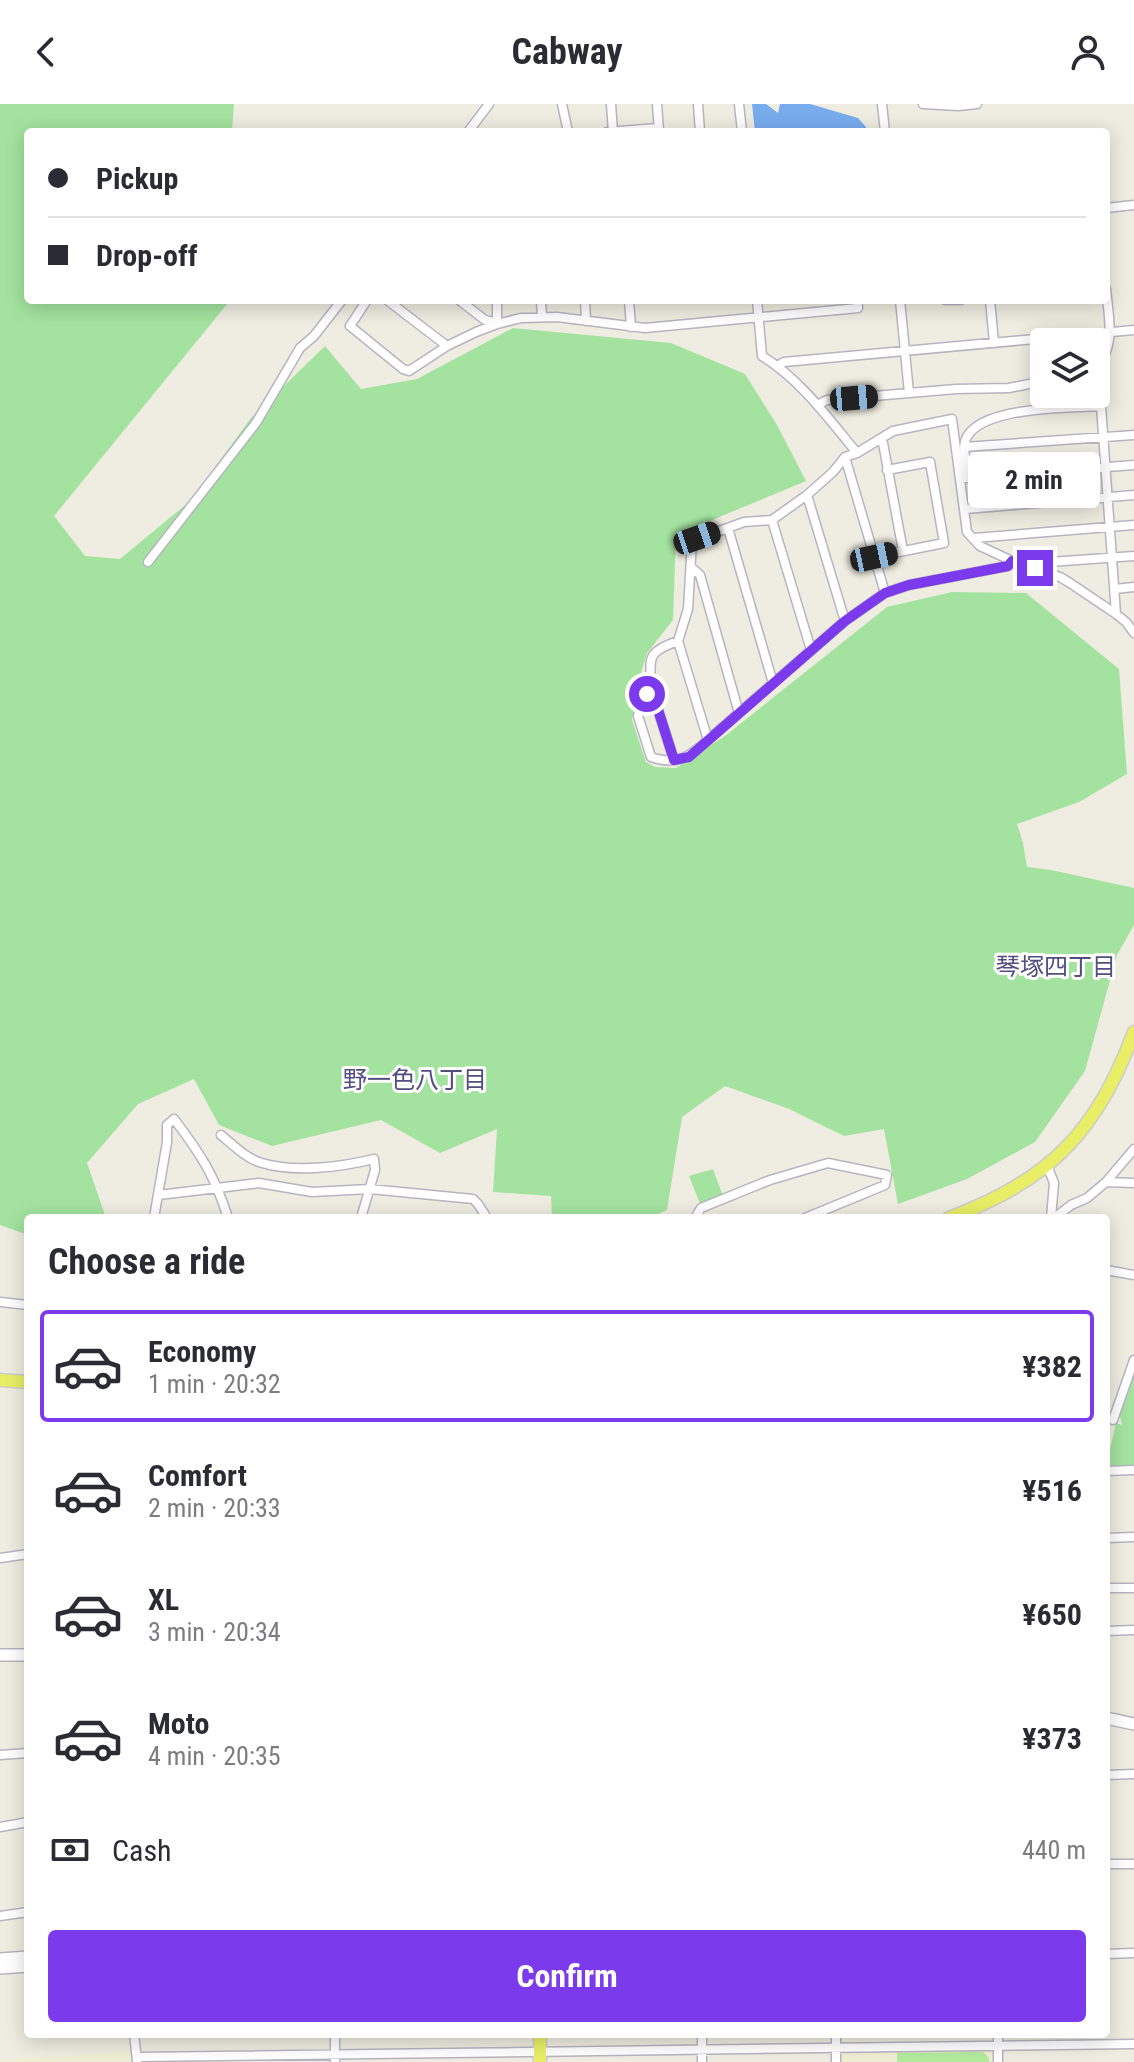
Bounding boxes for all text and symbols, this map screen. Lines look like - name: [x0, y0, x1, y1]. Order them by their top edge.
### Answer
- icon: back: [24, 30, 68, 74]
- icon: person: [1066, 30, 1110, 74]
- text: Cabway: [512, 31, 622, 73]
- text: Pickup: [96, 161, 178, 196]
- text: Drop-off: [96, 238, 198, 273]
- map controls: [1030, 328, 1110, 408]
- button: layers: [1030, 328, 1110, 408]
- car: [829, 384, 879, 412]
- callout: 2 min: [969, 452, 1101, 508]
- text: 2 min: [1005, 465, 1063, 495]
- car: [670, 519, 724, 557]
- car: [848, 540, 900, 574]
- route end: [1017, 550, 1053, 586]
- route start: [629, 676, 665, 712]
- district label: 琴塚四丁目: [996, 953, 1116, 981]
- district label: 野一色八丁目: [343, 1066, 487, 1094]
- text: Choose a ride: [48, 1241, 245, 1283]
- icon: car: [52, 1330, 124, 1402]
- text: Economy: [148, 1334, 256, 1369]
- text: ¥382: [1022, 1349, 1082, 1384]
- text: 1 min · 20:32: [148, 1369, 281, 1399]
- icon: car: [52, 1454, 124, 1526]
- text: Comfort: [148, 1458, 247, 1493]
- text: ¥516: [1022, 1473, 1082, 1508]
- text: 2 min · 20:33: [148, 1493, 281, 1523]
- icon: car: [52, 1578, 124, 1650]
- text: XL: [148, 1582, 179, 1617]
- text: ¥650: [1022, 1597, 1082, 1632]
- text: 3 min · 20:34: [148, 1617, 281, 1647]
- icon: car: [52, 1702, 124, 1774]
- text: Moto: [148, 1706, 209, 1741]
- text: ¥373: [1022, 1721, 1082, 1756]
- text: 4 min · 20:35: [148, 1741, 281, 1771]
- icon: cash: [48, 1828, 92, 1872]
- text: Cash: [112, 1833, 172, 1868]
- text: 440 m: [1022, 1835, 1086, 1865]
- button: Confirm: [48, 1930, 1086, 2022]

